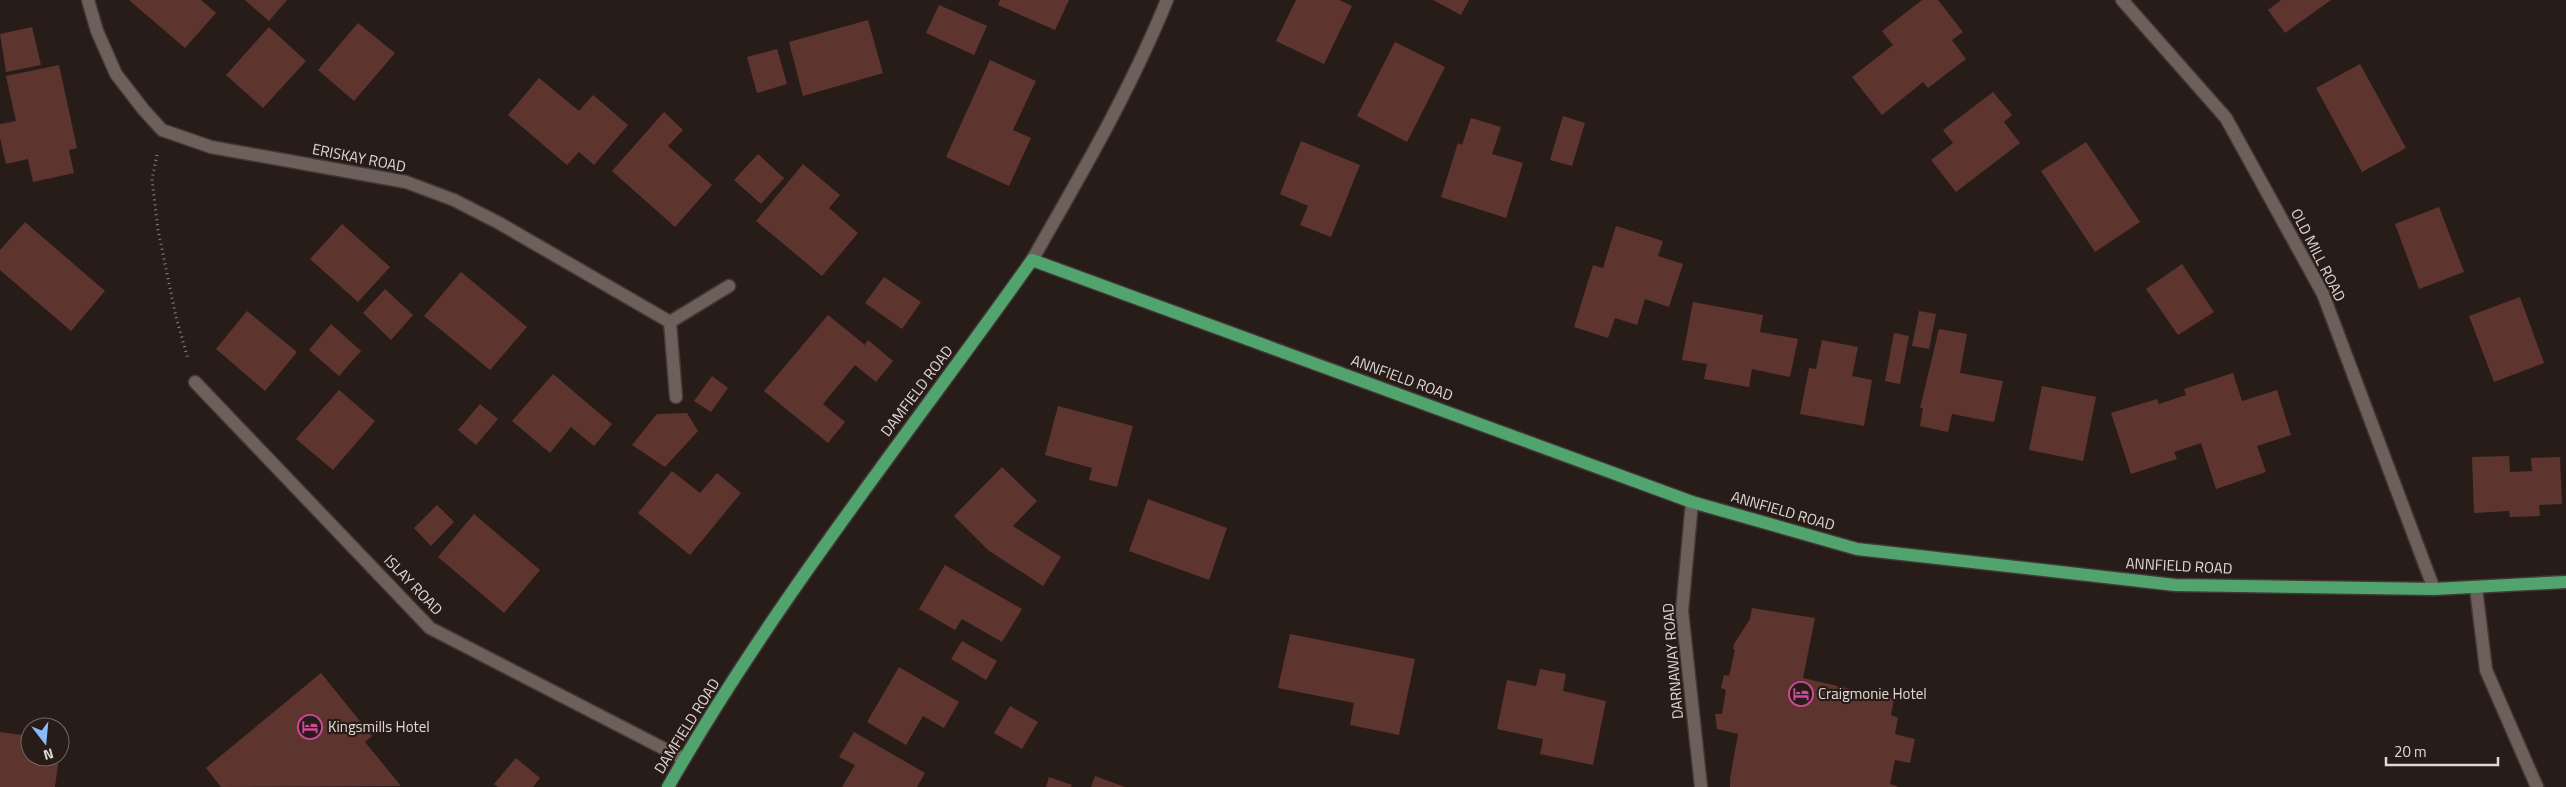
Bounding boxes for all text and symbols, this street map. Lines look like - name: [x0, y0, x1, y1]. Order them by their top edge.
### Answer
- street label: ERISKAY ROAD: [310, 137, 408, 178]
- street label: OLD MILL ROAD: [2285, 204, 2352, 305]
- street label: DAMFIELD ROAD: [875, 340, 958, 441]
- street label: ANNFIELD ROAD: [1348, 348, 1456, 407]
- street label: ANNFIELD ROAD: [1729, 485, 1838, 536]
- street label: ISLAY ROAD: [379, 549, 448, 620]
- street label: ANNFIELD ROAD: [2125, 551, 2233, 580]
- street label: DARNAWAY ROAD: [1656, 602, 1689, 720]
- street label: DAMFIELD ROAD: [648, 674, 725, 778]
- hotel icon: Craigmonie Hotel: [1788, 681, 1814, 707]
- place label: Craigmonie Hotel: [1818, 682, 1927, 705]
- hotel icon: Kingsmills Hotel: [297, 714, 323, 740]
- place label: Kingsmills Hotel: [328, 715, 430, 738]
- north arrow: [20, 717, 70, 767]
- scale bar: [2386, 734, 2498, 766]
- text: 20 m: [2394, 740, 2427, 763]
- text: N: [41, 744, 56, 766]

